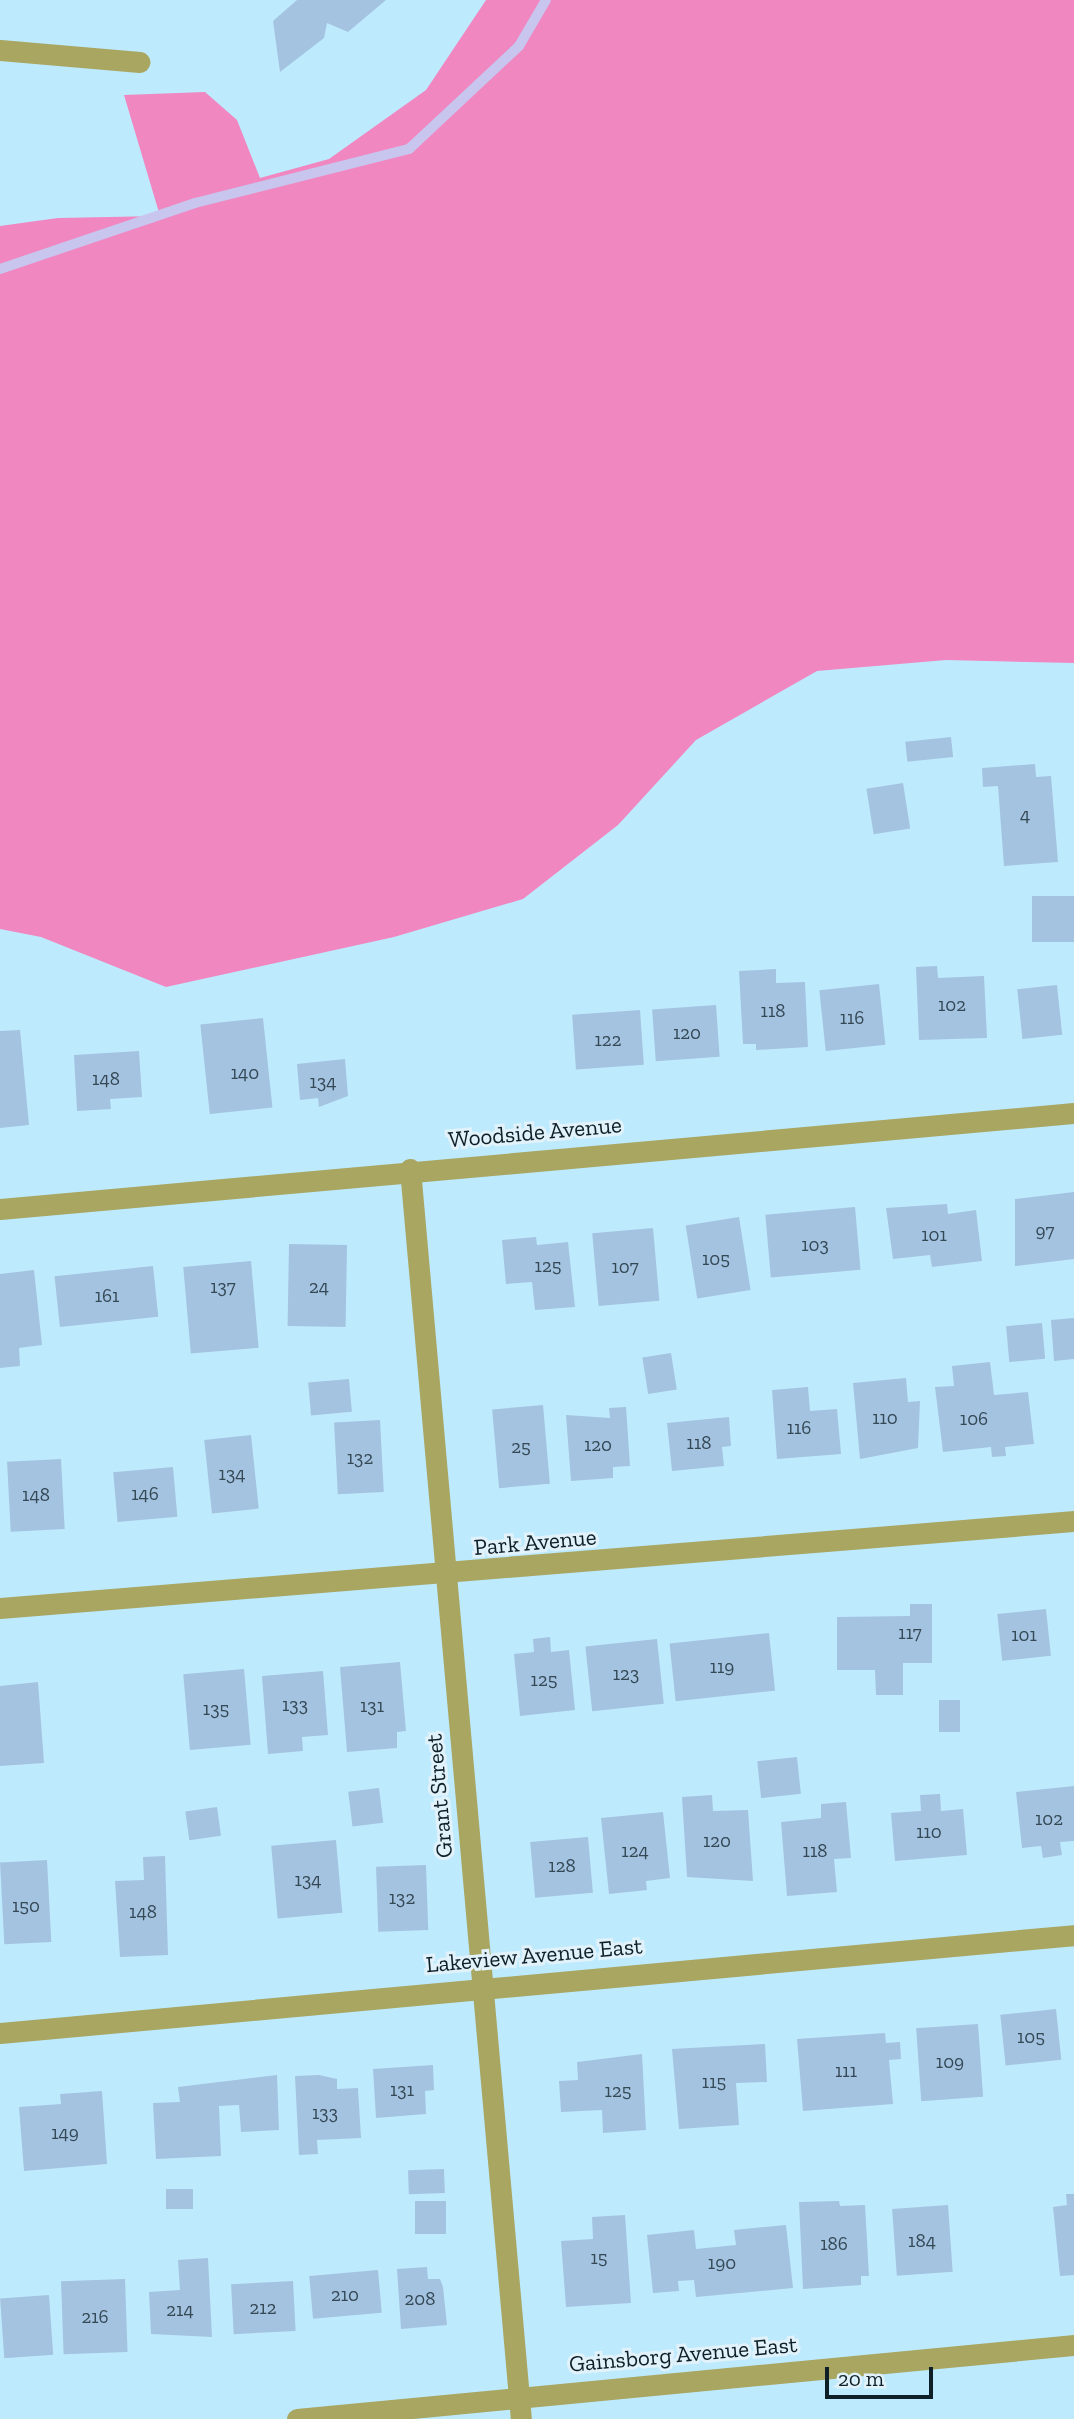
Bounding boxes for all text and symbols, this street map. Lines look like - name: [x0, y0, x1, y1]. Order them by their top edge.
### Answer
- house number: 4: [1020, 804, 1030, 826]
- house number: 102: [938, 994, 966, 1016]
- house number: 118: [761, 1000, 785, 1022]
- house number: 116: [840, 1007, 864, 1029]
- house number: 120: [673, 1022, 701, 1044]
- house number: 122: [595, 1029, 621, 1051]
- house number: 140: [231, 1062, 259, 1084]
- house number: 148: [92, 1068, 120, 1090]
- house number: 134: [310, 1071, 336, 1093]
- street label: Woodside Avenue: [447, 1111, 623, 1153]
- house number: 97: [1035, 1220, 1055, 1242]
- house number: 101: [921, 1224, 947, 1246]
- house number: 103: [801, 1234, 829, 1256]
- house number: 105: [702, 1248, 730, 1270]
- house number: 125: [535, 1255, 561, 1277]
- house number: 107: [611, 1256, 639, 1278]
- house number: 137: [210, 1276, 236, 1298]
- house number: 24: [309, 1276, 329, 1298]
- house number: 161: [95, 1285, 119, 1307]
- house number: 110: [872, 1407, 898, 1429]
- house number: 106: [960, 1408, 988, 1430]
- house number: 116: [787, 1417, 811, 1439]
- house number: 118: [687, 1432, 711, 1454]
- house number: 120: [584, 1434, 612, 1456]
- house number: 25: [511, 1436, 531, 1458]
- house number: 132: [347, 1447, 373, 1469]
- house number: 134: [219, 1463, 245, 1485]
- house number: 146: [131, 1483, 159, 1505]
- house number: 148: [22, 1484, 50, 1506]
- street label: Park Avenue: [472, 1523, 598, 1561]
- house number: 117: [898, 1622, 922, 1644]
- house number: 101: [1011, 1624, 1037, 1646]
- house number: 119: [710, 1656, 734, 1678]
- house number: 123: [613, 1663, 639, 1685]
- house number: 125: [531, 1669, 557, 1691]
- house number: 133: [282, 1694, 308, 1716]
- house number: 131: [360, 1695, 384, 1717]
- house number: 135: [203, 1698, 229, 1720]
- street label: Grant Street: [420, 1733, 458, 1859]
- house number: 102: [1035, 1808, 1063, 1830]
- house number: 110: [916, 1821, 942, 1843]
- house number: 120: [703, 1830, 731, 1852]
- house number: 124: [621, 1840, 649, 1862]
- house number: 118: [803, 1840, 827, 1862]
- house number: 128: [548, 1855, 576, 1877]
- house number: 134: [295, 1869, 321, 1891]
- house number: 132: [389, 1887, 415, 1909]
- house number: 150: [12, 1895, 40, 1917]
- house number: 148: [129, 1901, 157, 1923]
- street label: Lakeview Avenue East: [424, 1932, 644, 1978]
- house number: 105: [1017, 2026, 1045, 2048]
- house number: 109: [936, 2051, 964, 2073]
- house number: 111: [835, 2060, 857, 2082]
- house number: 115: [702, 2071, 726, 2093]
- house number: 131: [390, 2079, 414, 2101]
- house number: 125: [605, 2080, 631, 2102]
- house number: 133: [312, 2102, 338, 2124]
- house number: 149: [51, 2122, 79, 2144]
- house number: 184: [908, 2230, 936, 2252]
- house number: 186: [820, 2233, 848, 2255]
- house number: 15: [590, 2247, 608, 2269]
- house number: 190: [708, 2252, 736, 2274]
- house number: 210: [331, 2284, 359, 2306]
- house number: 208: [405, 2288, 435, 2310]
- house number: 212: [250, 2297, 276, 2319]
- house number: 214: [166, 2299, 194, 2321]
- house number: 216: [81, 2306, 109, 2328]
- street label: Gainsborg Avenue East: [567, 2330, 799, 2378]
- scale bar: [829, 2352, 937, 2396]
- text: 20 m: [838, 2366, 884, 2391]

